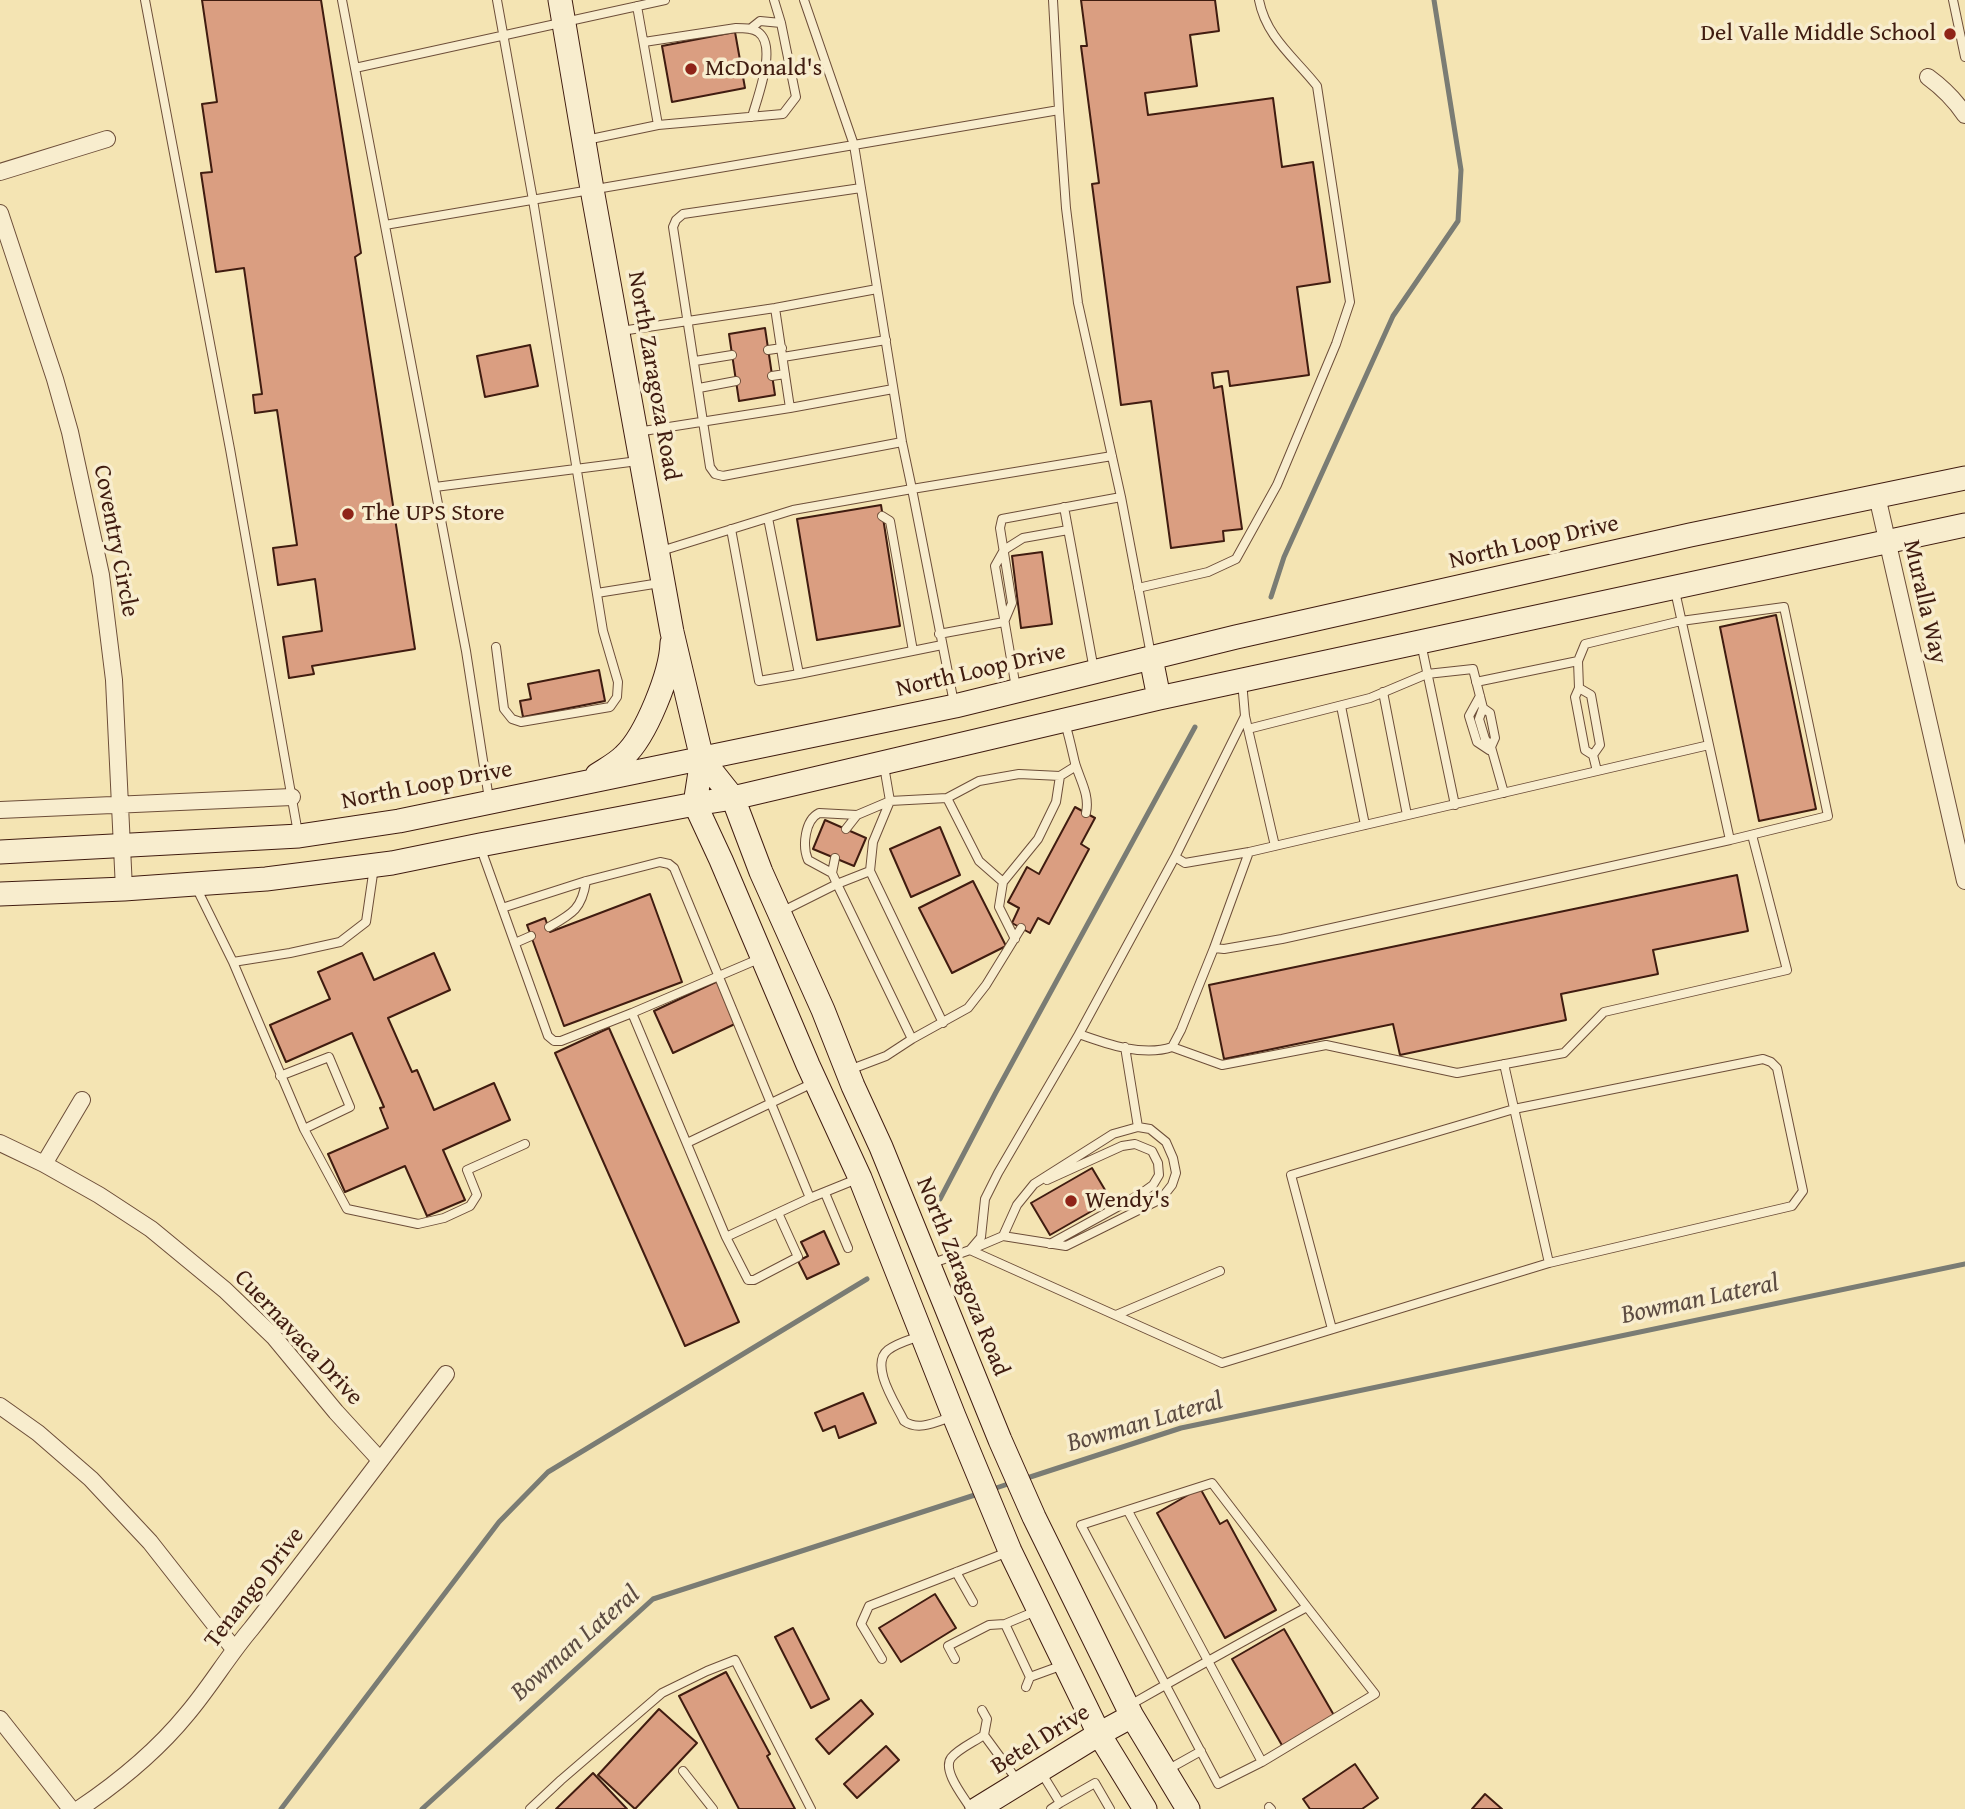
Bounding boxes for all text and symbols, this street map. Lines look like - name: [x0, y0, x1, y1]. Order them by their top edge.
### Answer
- place label: Del Valle Middle School: [1700, 20, 1936, 48]
- marker: Del Valle Middle School: [1942, 26, 1958, 42]
- place label: McDonald's: [705, 55, 822, 83]
- marker: McDonald's: [683, 61, 699, 77]
- street label: North Zaragoza Road: [620, 269, 686, 483]
- street label: Coventry Circle: [86, 463, 144, 619]
- place label: The UPS Store: [362, 500, 504, 528]
- marker: The UPS Store: [340, 506, 356, 522]
- street label: North Loop Drive: [1446, 509, 1622, 577]
- street label: Muralla Way: [1896, 537, 1952, 667]
- street label: North Loop Drive: [893, 637, 1069, 705]
- street label: North Loop Drive: [339, 755, 515, 817]
- street label: North Zaragoza Road: [909, 1173, 1015, 1381]
- place label: Wendy's: [1085, 1187, 1170, 1215]
- marker: Wendy's: [1063, 1193, 1079, 1209]
- street label: Cuernavaca Drive: [228, 1264, 368, 1412]
- water label: Bowman Lateral: [1618, 1268, 1782, 1332]
- water label: Bowman Lateral: [1064, 1386, 1226, 1460]
- street label: Tenango Drive: [199, 1522, 311, 1654]
- water label: Bowman Lateral: [505, 1580, 647, 1708]
- street label: Betel Drive: [987, 1699, 1095, 1781]

